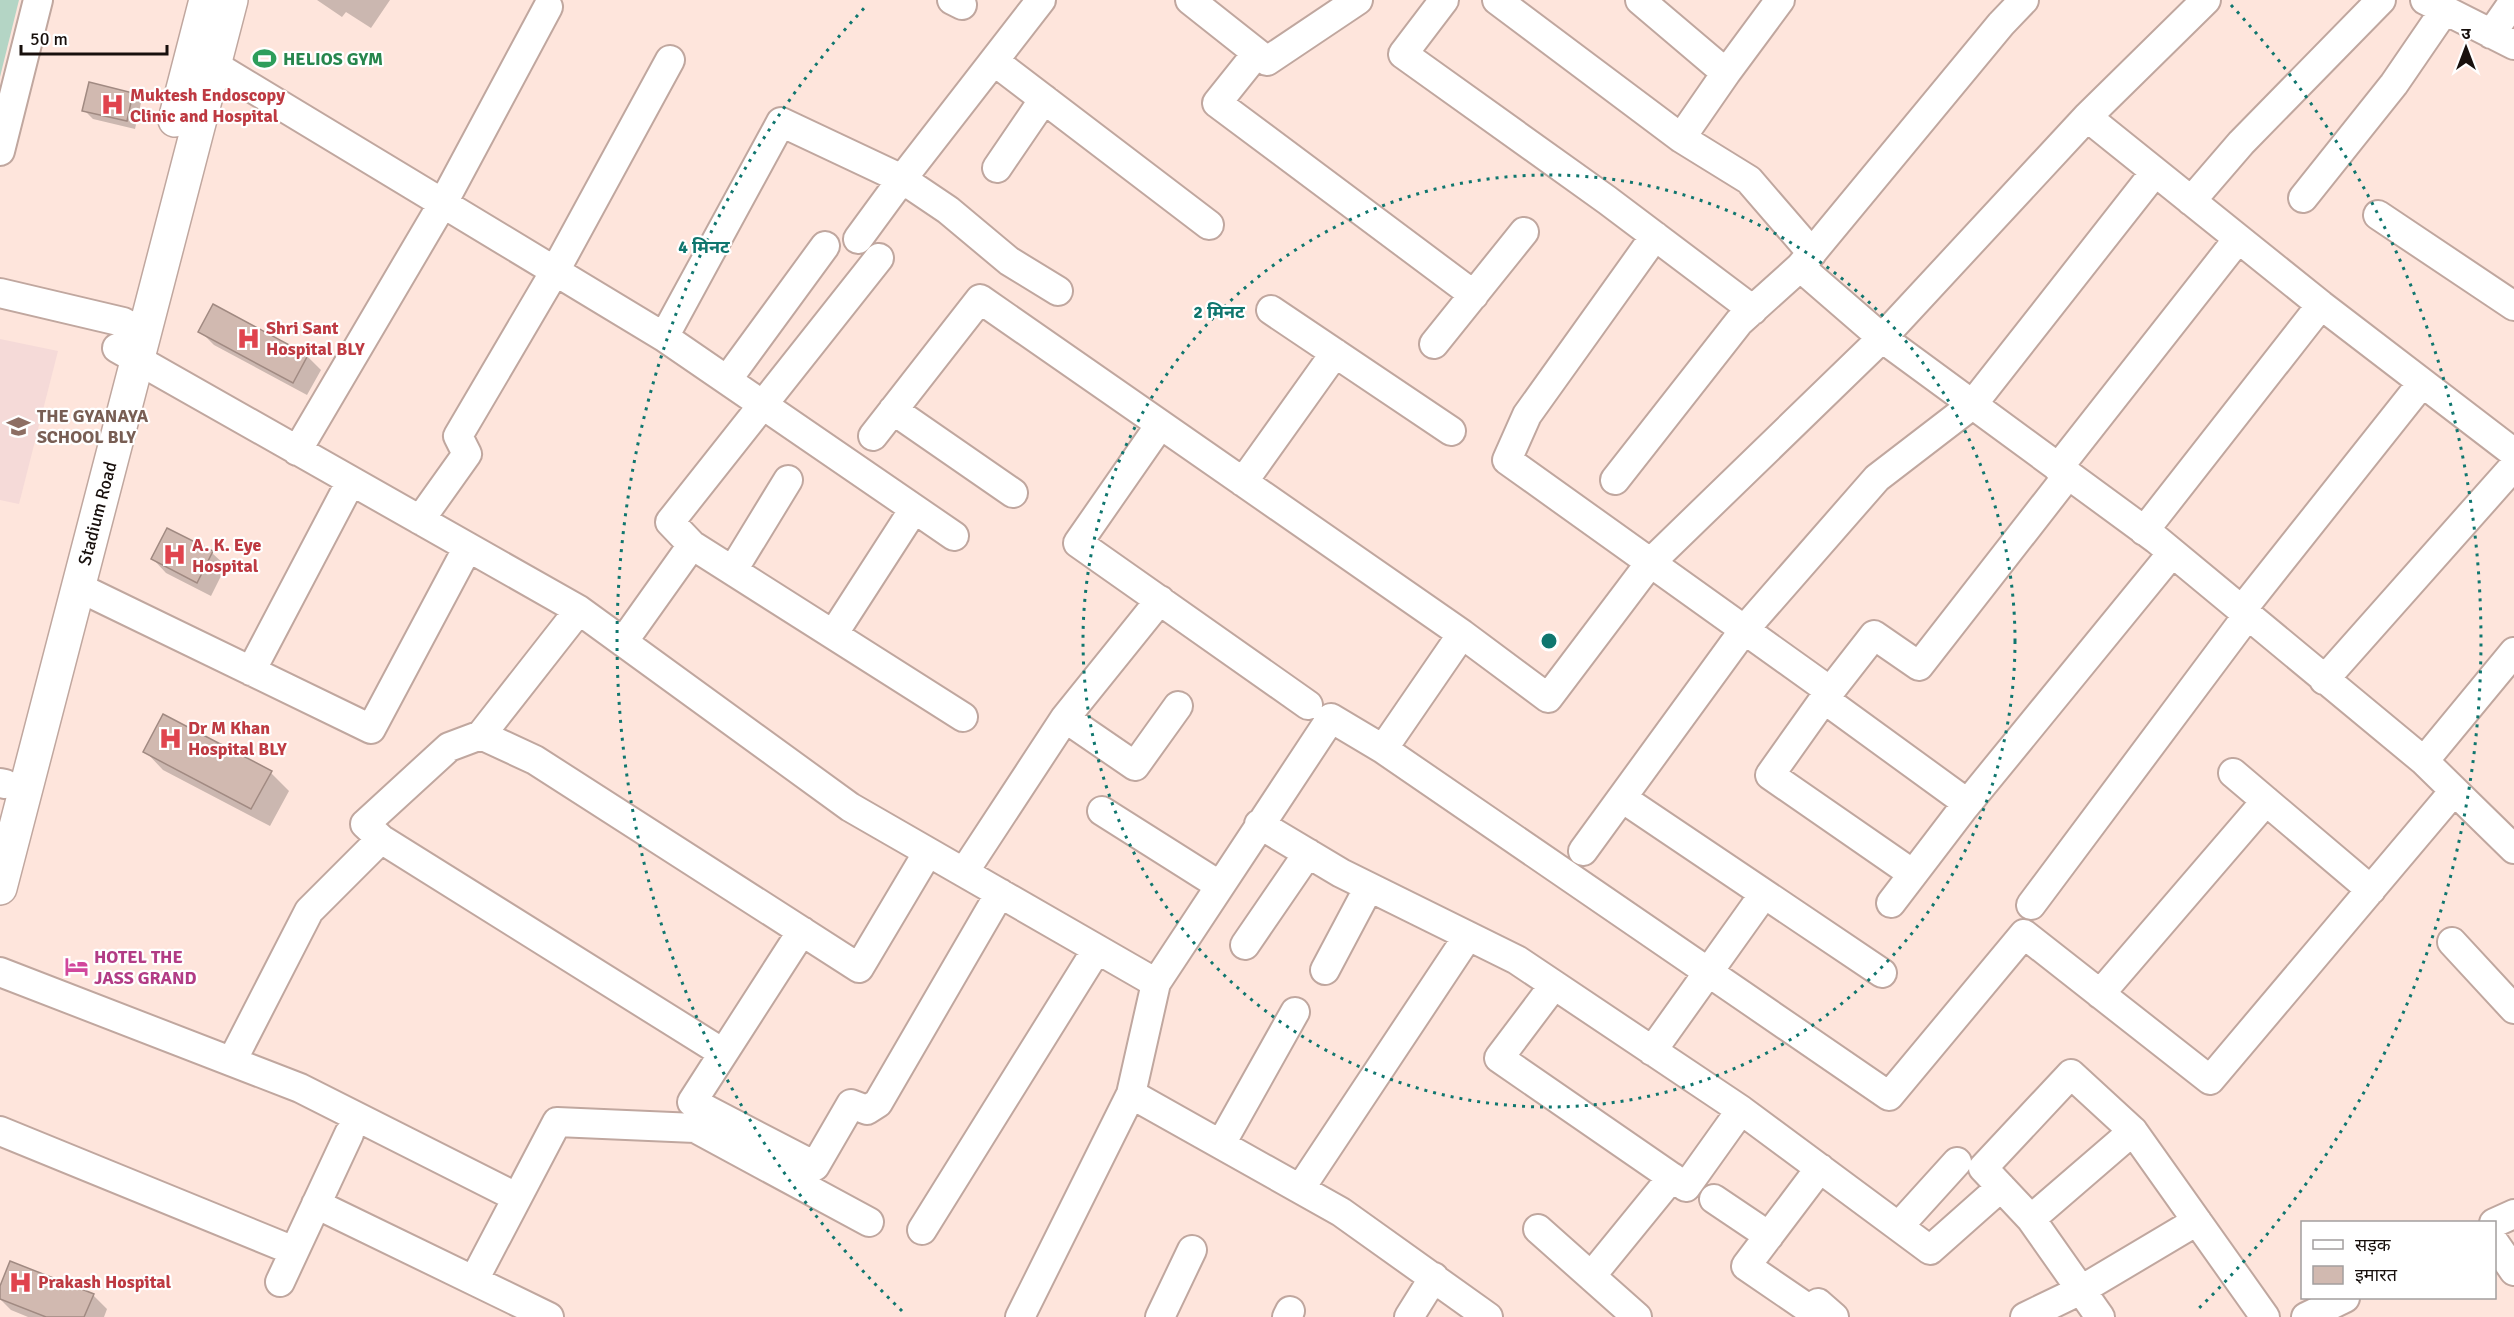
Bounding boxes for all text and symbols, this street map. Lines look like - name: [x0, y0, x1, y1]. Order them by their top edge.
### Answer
- scale bar: [21, 18, 166, 56]
- north arrow: [2436, 18, 2496, 78]
- text: उ: [2461, 24, 2471, 44]
- text: 50 m: [30, 28, 68, 50]
- sports icon: HELIOS GYM: [252, 46, 278, 72]
- place label: HELIOS GYM: [283, 48, 383, 70]
- place label: Muktesh Endoscopy Clinic and Hospital: [130, 84, 285, 127]
- hospital icon: Muktesh Endoscopy Clinic and Hospital: [99, 92, 125, 118]
- text: 4 मिनट: [678, 236, 730, 258]
- text: 2 मिनट: [1193, 301, 1245, 323]
- place label: Shri Sant Hospital BLY: [266, 317, 365, 360]
- hospital icon: Shri Sant Hospital BLY: [235, 325, 261, 351]
- place label: THE GYANAYA SCHOOL BLY: [37, 405, 149, 448]
- school or university icon: THE GYANAYA SCHOOL BLY: [6, 413, 32, 439]
- street label: Stadium Road: [73, 459, 121, 568]
- place label: A. K. Eye Hospital: [192, 534, 262, 577]
- hospital icon: A. K. Eye Hospital: [161, 542, 187, 568]
- centre of rings: [1539, 631, 1559, 651]
- place label: Dr M Khan Hospital BLY: [188, 717, 287, 760]
- hospital icon: Dr M Khan Hospital BLY: [157, 725, 183, 751]
- place label: HOTEL THE JASS GRAND: [94, 946, 197, 989]
- hotel icon: HOTEL THE JASS GRAND: [63, 954, 89, 980]
- legend: [2301, 1221, 2496, 1299]
- text: सड़क: [2355, 1234, 2392, 1256]
- text: इमारत: [2355, 1264, 2398, 1286]
- hospital icon: Prakash Hospital: [7, 1269, 33, 1295]
- place label: Prakash Hospital: [38, 1271, 172, 1293]

